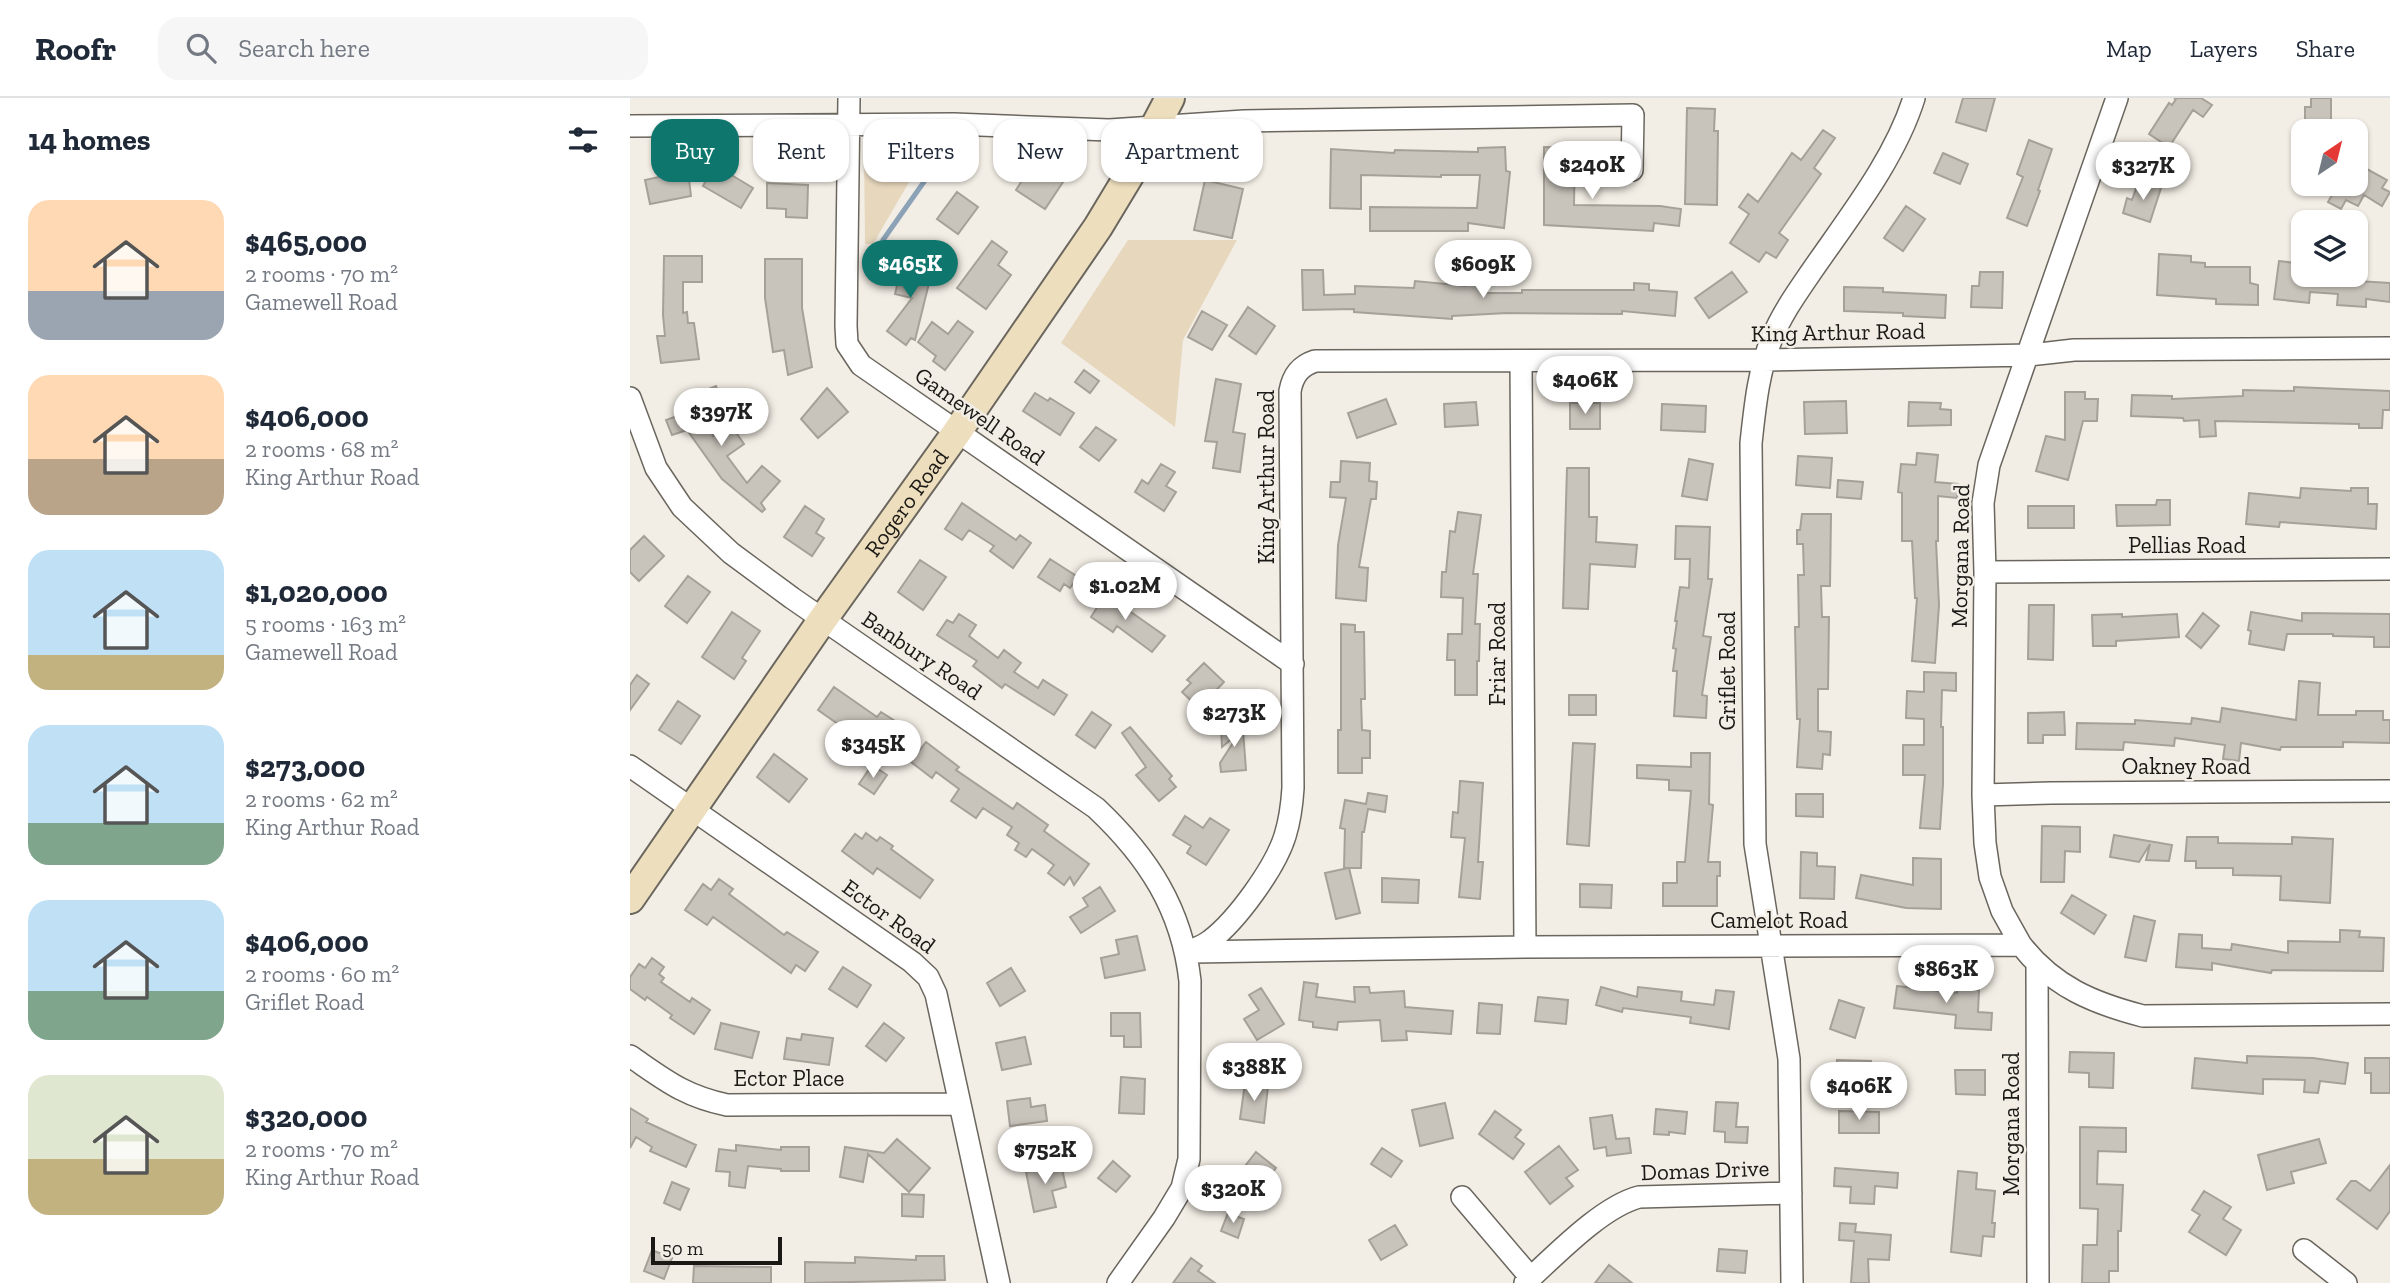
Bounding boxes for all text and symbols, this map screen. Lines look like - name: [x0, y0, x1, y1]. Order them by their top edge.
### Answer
- search box: [158, 17, 648, 80]
- text: Roofr: [35, 29, 116, 68]
- icon: search: [182, 29, 220, 67]
- text: Search here: [238, 32, 370, 64]
- text: Map: [2106, 34, 2152, 63]
- text: Layers: [2190, 34, 2258, 63]
- text: Share: [2296, 34, 2355, 63]
- chip: Buy: [651, 119, 739, 182]
- chip: Rent: [753, 119, 849, 182]
- chip: Filters: [863, 119, 979, 182]
- chip: New: [993, 119, 1087, 182]
- chip: Apartment: [1101, 119, 1263, 182]
- north arrow: [2291, 119, 2368, 196]
- map controls: [2291, 119, 2368, 287]
- icon: filters: [564, 121, 602, 159]
- text: 14 homes: [28, 122, 151, 158]
- pin: $240K: [1543, 141, 1641, 201]
- pin: $327K: [2094, 142, 2192, 202]
- text: $240K: [1559, 150, 1625, 178]
- text: $327K: [2112, 151, 2174, 179]
- button: layers: [2291, 210, 2368, 287]
- text: $465,000: [245, 224, 367, 260]
- icon: home: [84, 228, 168, 312]
- pin: $465K: [861, 240, 959, 300]
- pin: $609K: [1434, 240, 1532, 300]
- text: $465K: [878, 249, 942, 277]
- text: $609K: [1451, 249, 1515, 277]
- text: 2 rooms · 70 m²: [245, 260, 398, 288]
- text: Gamewell Road: [245, 288, 398, 316]
- street label: King Arthur Road: [1751, 316, 1926, 348]
- pin: $406K: [1536, 356, 1634, 416]
- street label: Gamewell Road: [909, 361, 1051, 471]
- text: $406K: [1552, 365, 1618, 393]
- pin: $397K: [672, 388, 770, 448]
- street label: King Arthur Road: [1252, 389, 1280, 564]
- text: $397K: [690, 397, 752, 425]
- text: $406,000: [245, 399, 369, 435]
- icon: home: [84, 403, 168, 487]
- text: 2 rooms · 68 m²: [245, 435, 398, 463]
- street label: Rogero Road: [858, 443, 954, 562]
- text: King Arthur Road: [245, 463, 419, 491]
- street label: Morgana Road: [1945, 483, 1975, 628]
- street label: Pellias Road: [2128, 531, 2246, 559]
- pin: $1.02M: [1068, 562, 1182, 622]
- text: $1.02M: [1089, 571, 1161, 599]
- text: $1,020,000: [245, 574, 388, 610]
- icon: home: [84, 578, 168, 662]
- street label: Friar Road: [1483, 602, 1511, 706]
- street label: Banbury Road: [857, 605, 988, 706]
- text: 5 rooms · 163 m²: [245, 610, 406, 638]
- street label: Griflet Road: [1713, 611, 1741, 731]
- text: Gamewell Road: [245, 638, 398, 666]
- pin: $273K: [1185, 690, 1283, 749]
- text: $273K: [1203, 698, 1265, 726]
- pin: $345K: [824, 720, 922, 780]
- text: $345K: [841, 729, 905, 757]
- text: $273,000: [245, 749, 365, 785]
- street label: Oakney Road: [2121, 752, 2251, 780]
- icon: home: [84, 753, 168, 837]
- text: 2 rooms · 62 m²: [245, 785, 398, 813]
- text: King Arthur Road: [245, 813, 419, 841]
- street label: Ector Road: [837, 873, 941, 959]
- street label: Camelot Road: [1710, 906, 1848, 934]
- text: $406,000: [245, 924, 369, 960]
- icon: home: [84, 928, 168, 1012]
- pin: $863K: [1897, 946, 1995, 1005]
- text: $863K: [1914, 954, 1978, 982]
- text: 2 rooms · 60 m²: [245, 960, 399, 988]
- text: Griflet Road: [245, 988, 364, 1016]
- pin: $388K: [1205, 1044, 1303, 1103]
- text: $388K: [1222, 1052, 1286, 1080]
- street label: Morgana Road: [1997, 1052, 2025, 1196]
- pin: $406K: [1810, 1062, 1908, 1122]
- street label: Ector Place: [734, 1064, 844, 1092]
- text: $406K: [1826, 1071, 1892, 1099]
- text: $320,000: [245, 1099, 368, 1135]
- icon: home: [84, 1103, 168, 1187]
- pin: $752K: [996, 1126, 1094, 1186]
- text: 2 rooms · 70 m²: [245, 1135, 398, 1163]
- text: $752K: [1014, 1135, 1076, 1163]
- street label: Domas Drive: [1640, 1154, 1770, 1186]
- text: King Arthur Road: [245, 1163, 419, 1191]
- pin: $320K: [1184, 1166, 1282, 1225]
- text: $320K: [1201, 1174, 1265, 1202]
- scale bar: [651, 1234, 782, 1266]
- text: 50 m: [662, 1237, 703, 1260]

